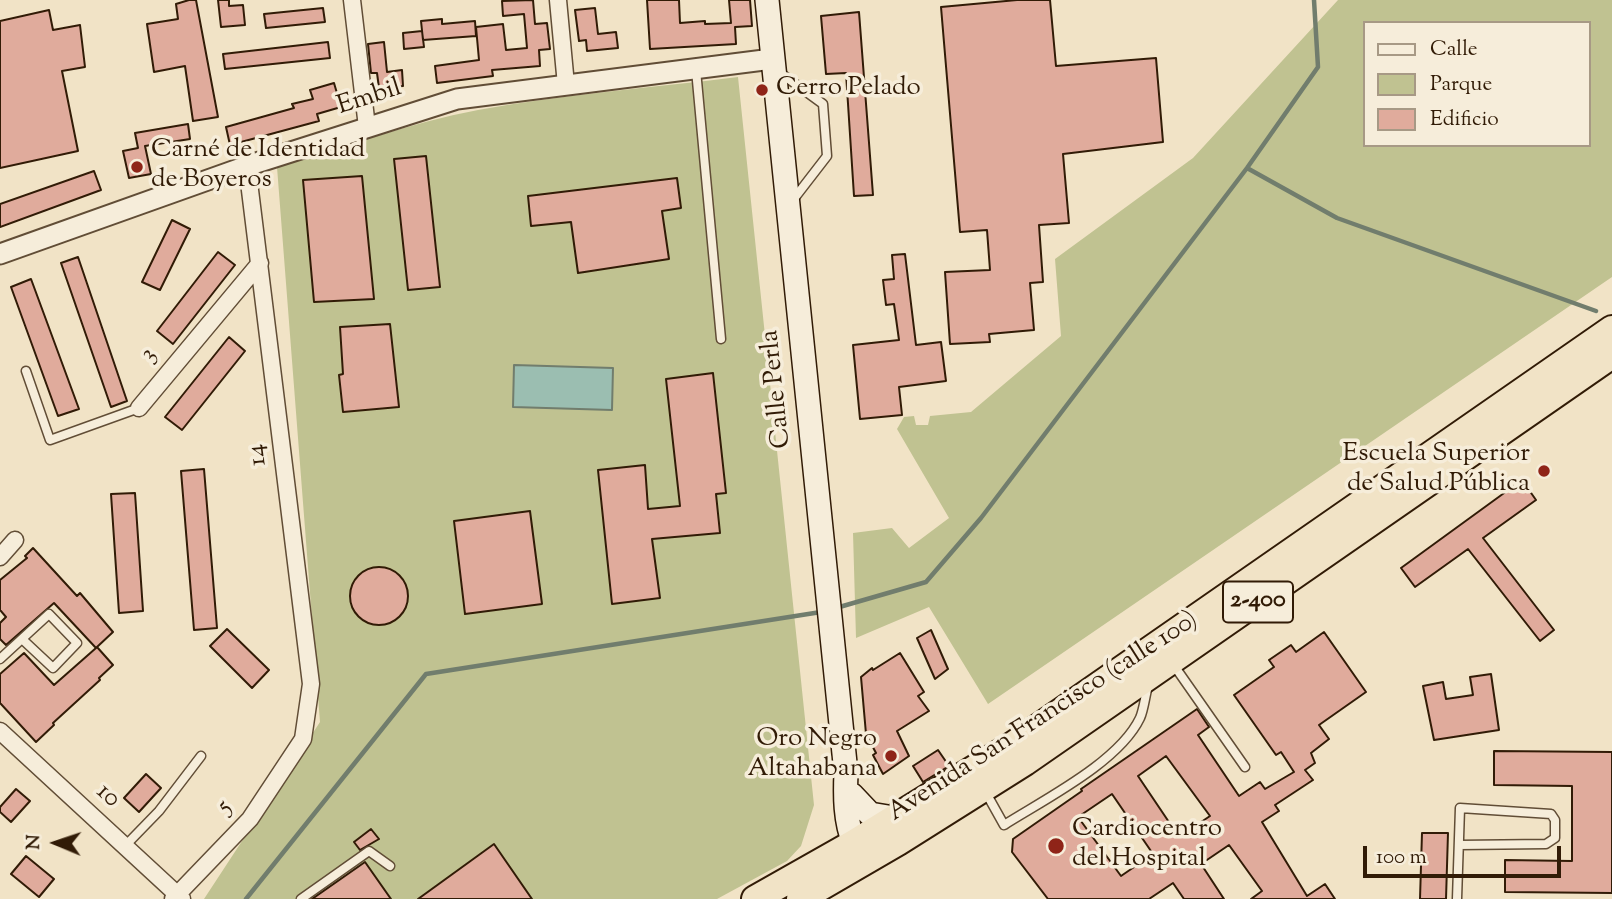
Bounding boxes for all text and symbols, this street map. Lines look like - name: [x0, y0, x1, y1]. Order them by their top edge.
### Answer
- legend: [1364, 21, 1591, 147]
- text: Calle: [1430, 35, 1478, 65]
- text: Parque: [1430, 70, 1492, 100]
- street label: Embil: [334, 74, 406, 124]
- place label: Cerro Pelado: [776, 74, 921, 106]
- marker: Cerro Pelado: [754, 82, 770, 98]
- text: Edificio: [1430, 105, 1499, 135]
- place label: Carné de Identidad de Boyeros: [151, 136, 365, 198]
- marker: Carné de Identidad de Boyeros: [129, 159, 145, 175]
- street label: Calle Perla: [756, 328, 800, 450]
- street label: 3: [135, 342, 165, 370]
- place label: Escuela Superior de Salud Pública: [1343, 440, 1530, 502]
- street label: 14: [242, 442, 276, 468]
- marker: Escuela Superior de Salud Pública: [1536, 463, 1552, 479]
- road number: 2-400: [1223, 582, 1293, 622]
- street label: Avenida San Francisco (calle 100): [883, 606, 1205, 830]
- place label: Oro Negro Altahabana: [747, 725, 877, 786]
- marker: Oro Negro Altahabana: [883, 748, 899, 764]
- street label: 10: [88, 778, 126, 816]
- street label: 5: [211, 794, 241, 822]
- north arrow: [21, 808, 91, 878]
- place label: Cardiocentro del Hospital: [1072, 815, 1222, 876]
- scale bar: [1367, 832, 1565, 876]
- text: N: [21, 834, 48, 850]
- marker: Cardiocentro del Hospital: [1046, 836, 1066, 856]
- text: 100 m: [1376, 843, 1427, 873]

